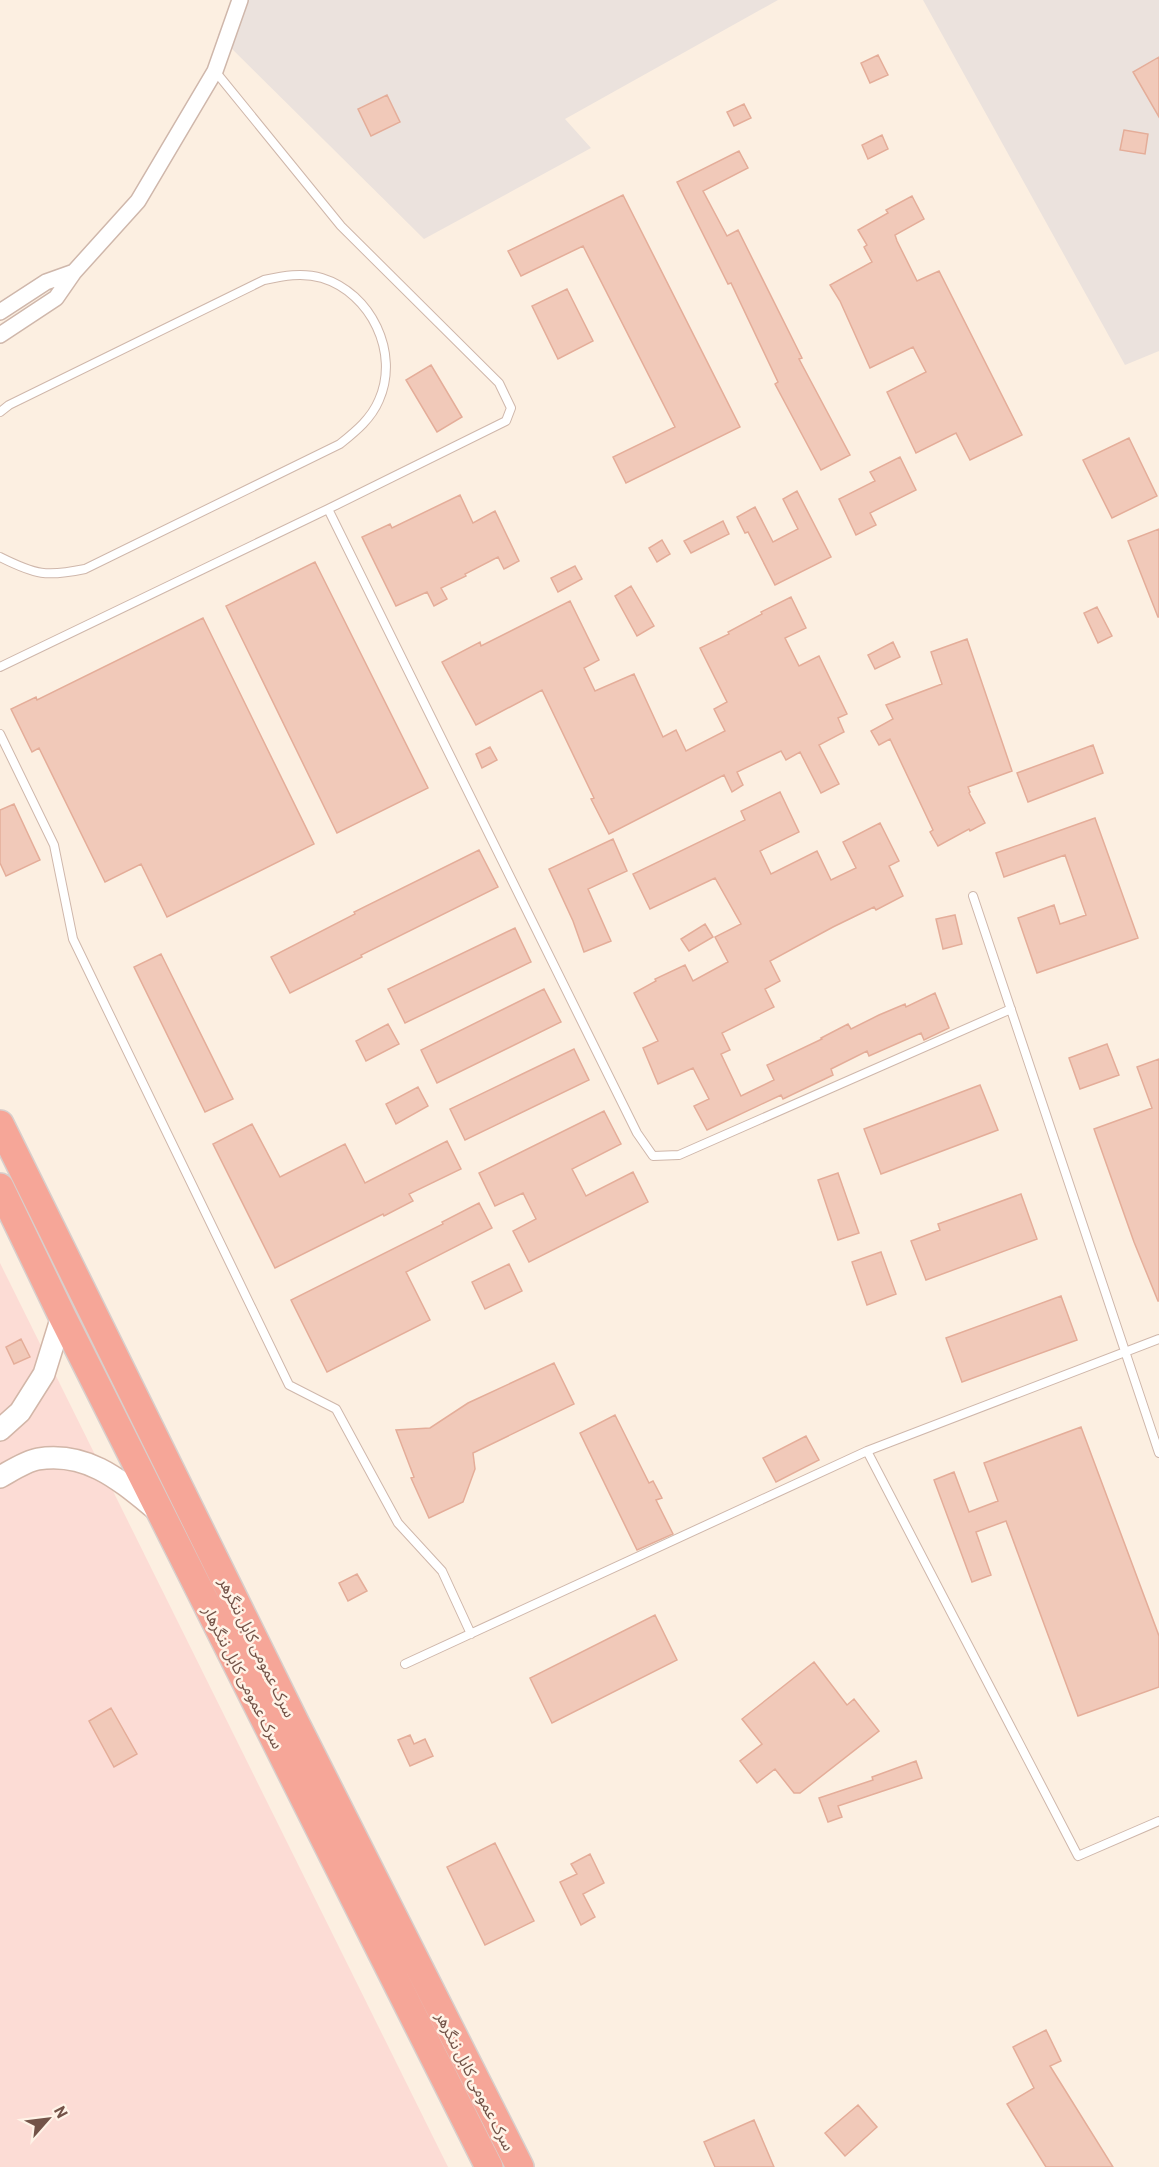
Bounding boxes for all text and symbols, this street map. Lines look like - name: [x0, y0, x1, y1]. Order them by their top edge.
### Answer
- street label: سرک عمومی کابل ننگرهر: [215, 1573, 300, 1720]
- street label: سرک عمومی کابل ننگرهار: [198, 1602, 288, 1752]
- street label: سرک عمومی کابل ننگرهر: [431, 2008, 519, 2154]
- north arrow: [18, 2089, 78, 2149]
- text: N: [51, 2103, 73, 2121]

